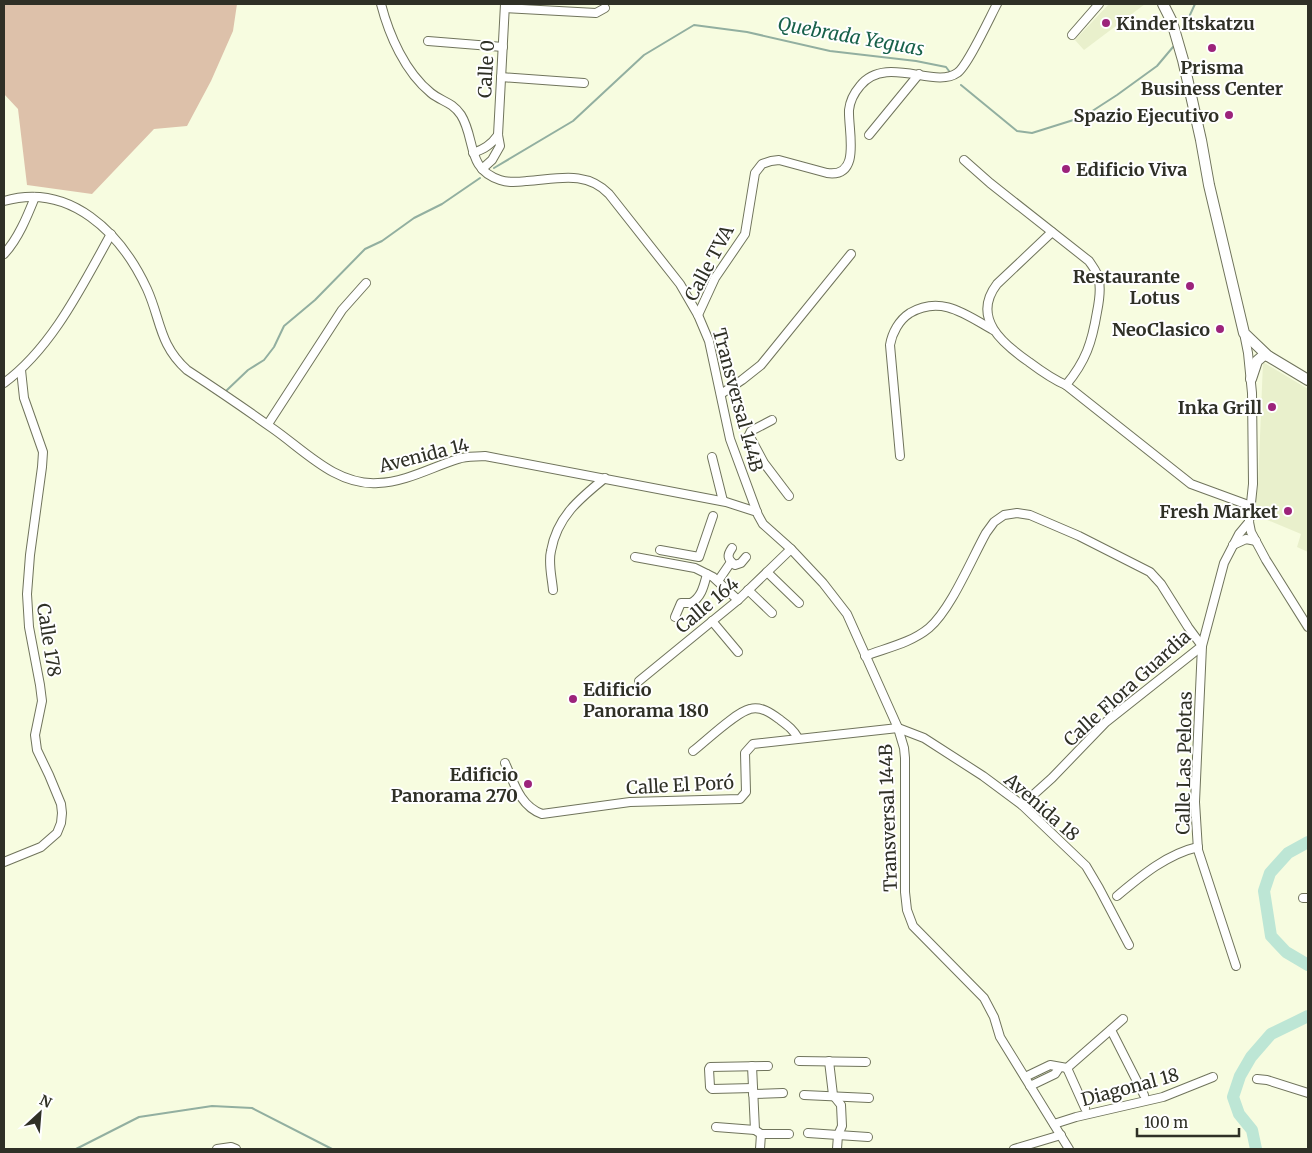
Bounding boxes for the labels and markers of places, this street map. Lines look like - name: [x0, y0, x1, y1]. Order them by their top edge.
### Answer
- place label: Kinder Itskatzu: [1116, 12, 1255, 35]
- marker: Kinder Itskatzu: [1100, 17, 1112, 29]
- marker: Prisma Business Center: [1206, 42, 1218, 54]
- place label: Prisma Business Center: [1141, 56, 1283, 100]
- place label: Spazio Ejecutivo: [1074, 104, 1219, 127]
- marker: Spazio Ejecutivo: [1223, 109, 1235, 121]
- place label: Edificio Viva: [1076, 158, 1187, 181]
- marker: Edificio Viva: [1060, 163, 1072, 175]
- place label: Restaurante Lotus: [1073, 265, 1180, 309]
- marker: Restaurante Lotus: [1184, 280, 1196, 292]
- place label: NeoClasico: [1112, 318, 1210, 341]
- marker: NeoClasico: [1214, 323, 1226, 335]
- place label: Inka Grill: [1178, 396, 1262, 419]
- marker: Inka Grill: [1266, 401, 1278, 413]
- place label: Fresh Market: [1159, 500, 1279, 523]
- marker: Fresh Market: [1282, 505, 1294, 517]
- place label: Edificio Panorama 180: [583, 678, 709, 722]
- marker: Edificio Panorama 180: [567, 693, 579, 705]
- place label: Edificio Panorama 270: [391, 763, 518, 807]
- marker: Edificio Panorama 270: [522, 778, 534, 790]

